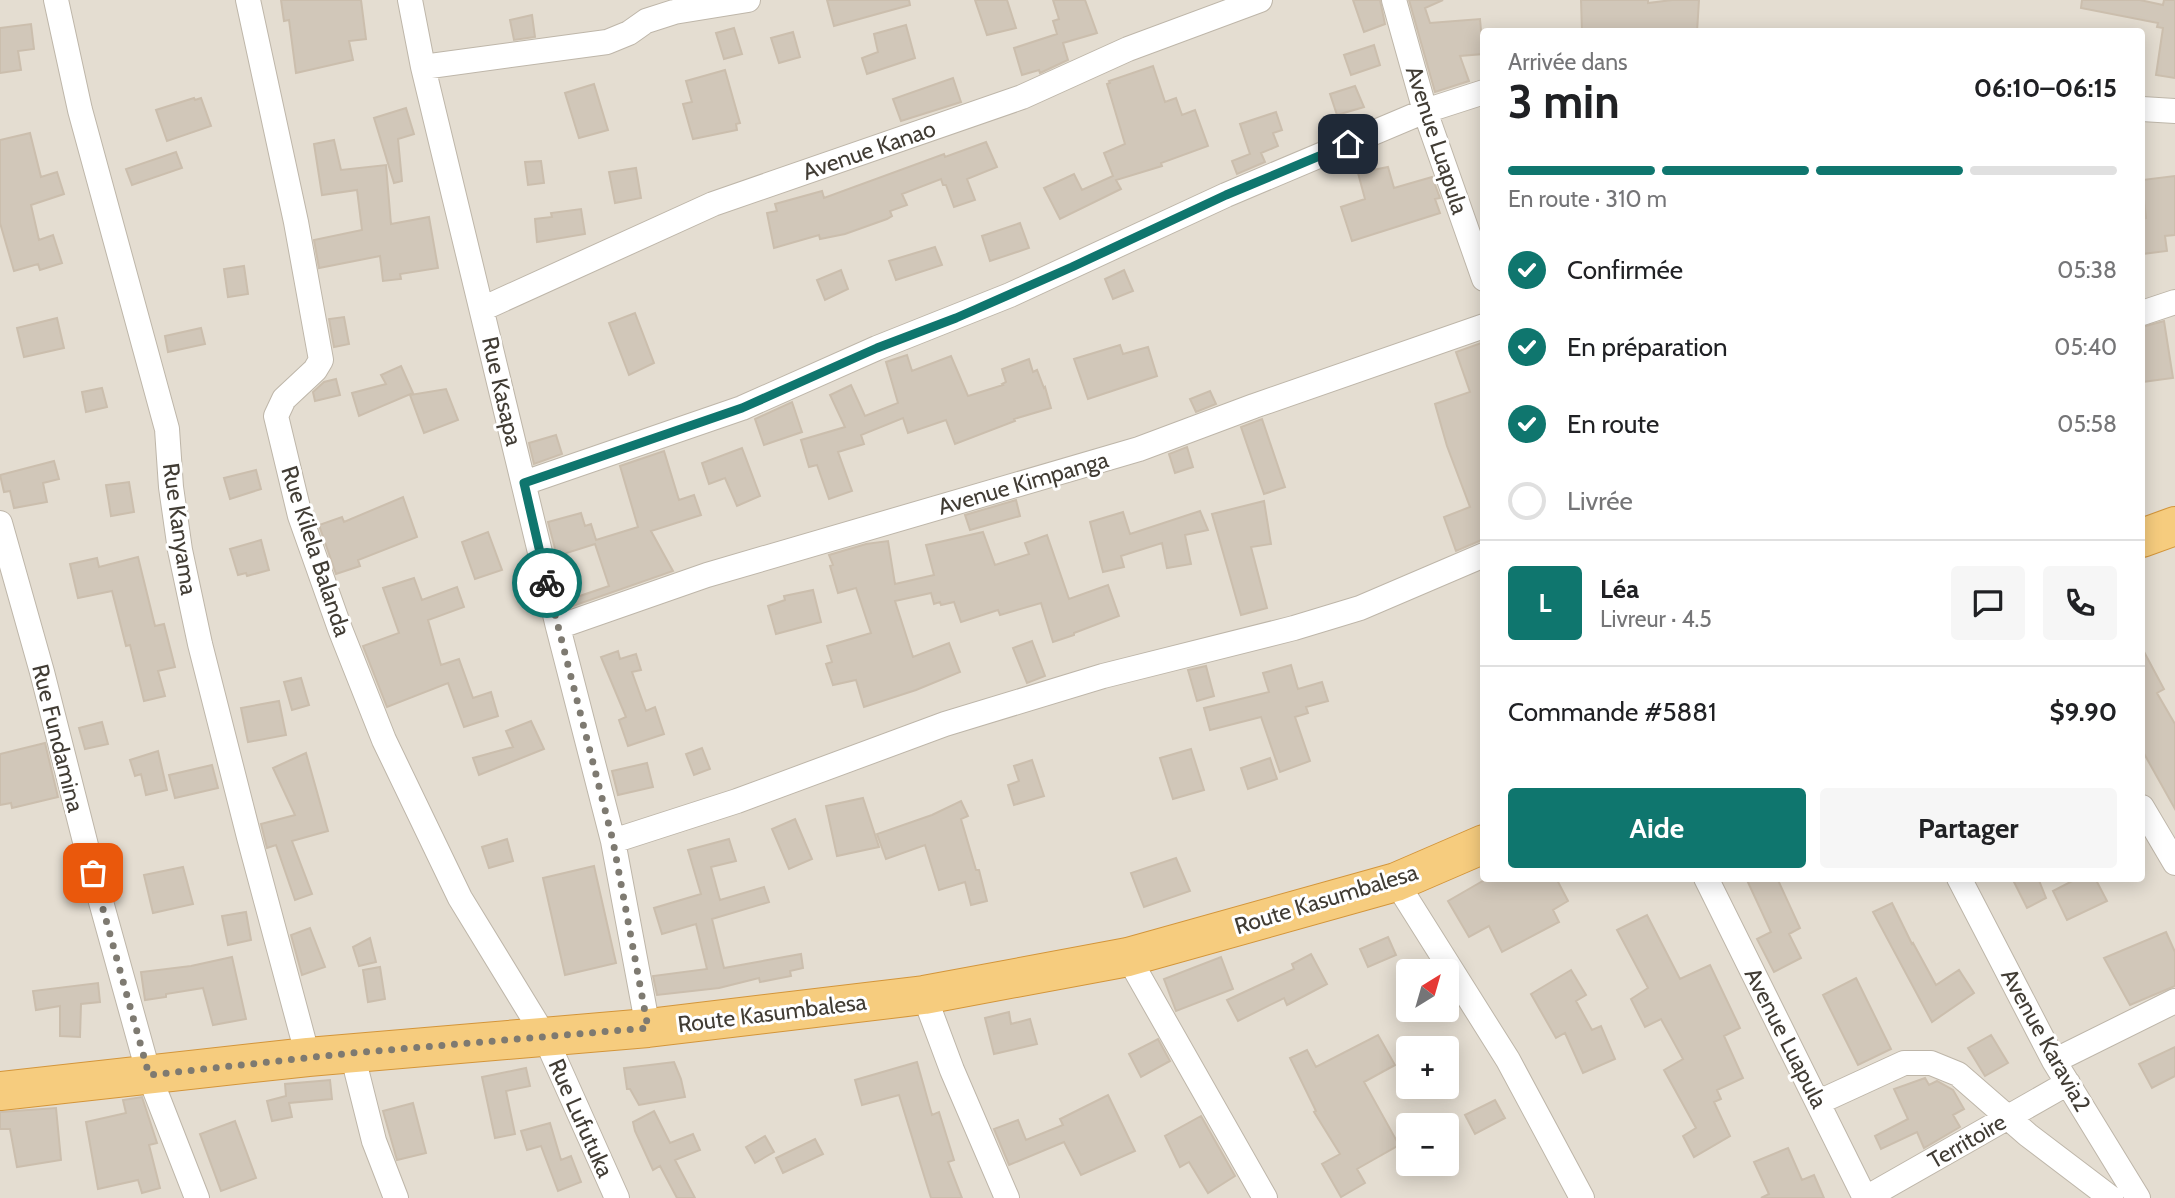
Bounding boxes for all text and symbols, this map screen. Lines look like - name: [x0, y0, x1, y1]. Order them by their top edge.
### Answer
- text: Arrivée dans: [1508, 48, 1628, 76]
- street label: Avenue Luapula: [1400, 62, 1474, 218]
- text: 06:10–06:15: [1974, 72, 2117, 104]
- text: 3 min: [1508, 74, 1620, 130]
- street label: Avenue Kanao: [799, 114, 939, 186]
- pin: [1318, 114, 1378, 174]
- icon: home: [1329, 125, 1367, 163]
- text: En route · 310 m: [1508, 185, 1667, 213]
- icon: check: [1508, 251, 1546, 289]
- text: Confirmée: [1567, 254, 1683, 286]
- text: 05:38: [2057, 256, 2117, 284]
- icon: check: [1508, 328, 1546, 366]
- text: En préparation: [1567, 331, 1728, 363]
- text: 05:40: [2054, 333, 2117, 361]
- street label: Rue Kasapa: [476, 334, 528, 448]
- icon: check: [1508, 405, 1546, 443]
- text: En route: [1567, 408, 1659, 440]
- text: 05:58: [2057, 410, 2117, 438]
- street label: Avenue Kimpanga: [935, 445, 1111, 521]
- street label: Rue Kanyama: [157, 461, 203, 597]
- street label: Rue Kilela Balanda: [275, 462, 357, 640]
- text: Livrée: [1567, 485, 1633, 517]
- courier: [512, 548, 582, 618]
- icon: bike: [528, 564, 566, 602]
- button: chat: [1951, 566, 2025, 640]
- button: phone: [2043, 566, 2117, 640]
- text: Léa: [1600, 573, 1639, 605]
- text: L: [1538, 587, 1552, 619]
- text: Livreur · 4.5: [1600, 605, 1712, 633]
- street label: Rue Fundamina: [26, 661, 90, 815]
- text: Commande #5881: [1508, 696, 1717, 728]
- text: $9.90: [2049, 696, 2117, 728]
- button: Aide: [1508, 788, 1806, 868]
- button: Partager: [1820, 788, 2117, 868]
- pin: [63, 843, 123, 903]
- icon: bag: [74, 854, 112, 892]
- street label: Route Kasumbalesa: [1231, 858, 1421, 940]
- north arrow: [1396, 959, 1460, 1022]
- map controls: [1396, 959, 1459, 1176]
- street label: Avenue Luapula: [1739, 963, 1833, 1113]
- street label: Avenue Karavia2: [1995, 964, 2097, 1116]
- street label: Route Kasumbalesa: [676, 988, 868, 1038]
- button: +: [1396, 1036, 1459, 1099]
- street label: Rue Lufutuka: [542, 1054, 620, 1182]
- street label: Territoire: [1923, 1107, 2011, 1175]
- button: −: [1396, 1113, 1459, 1176]

